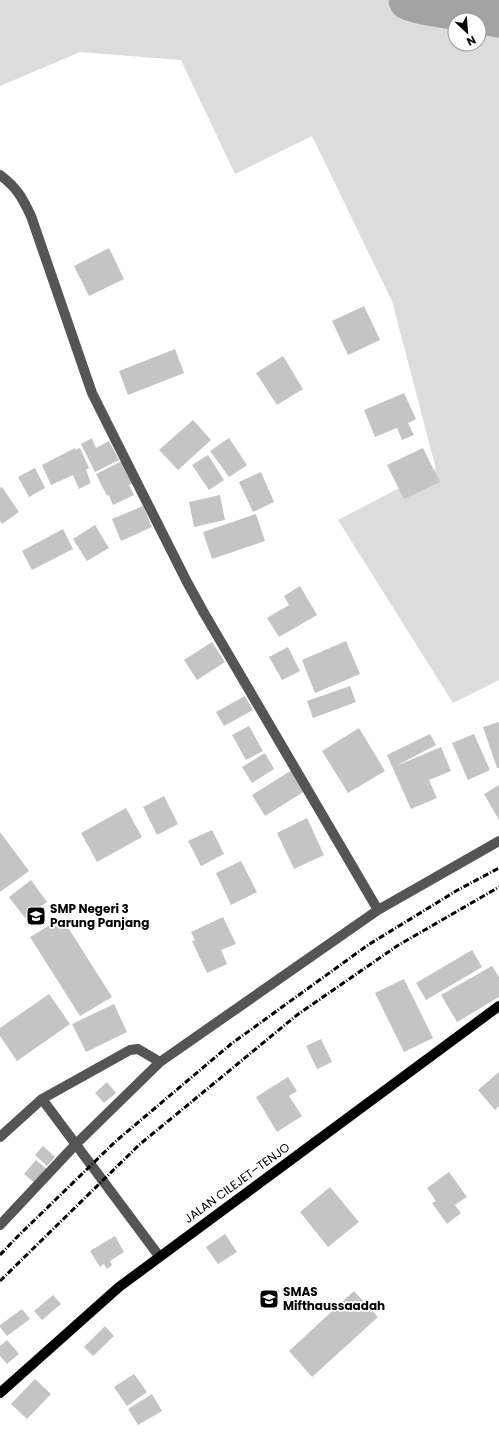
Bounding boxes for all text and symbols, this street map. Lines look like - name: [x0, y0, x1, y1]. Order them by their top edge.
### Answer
- north arrow: [447, 12, 487, 52]
- text: N: [464, 32, 479, 50]
- place label: SMP Negeri 3 Parung Panjang: [50, 900, 149, 931]
- school or university icon: SMP Negeri 3 Parung Panjang: [25, 905, 47, 927]
- street label: JALAN CILEJET–TENJO: [180, 1138, 293, 1227]
- place label: SMAS Mifthaussaadah: [283, 1283, 385, 1314]
- school or university icon: SMAS Mifthaussaadah: [258, 1288, 280, 1310]

